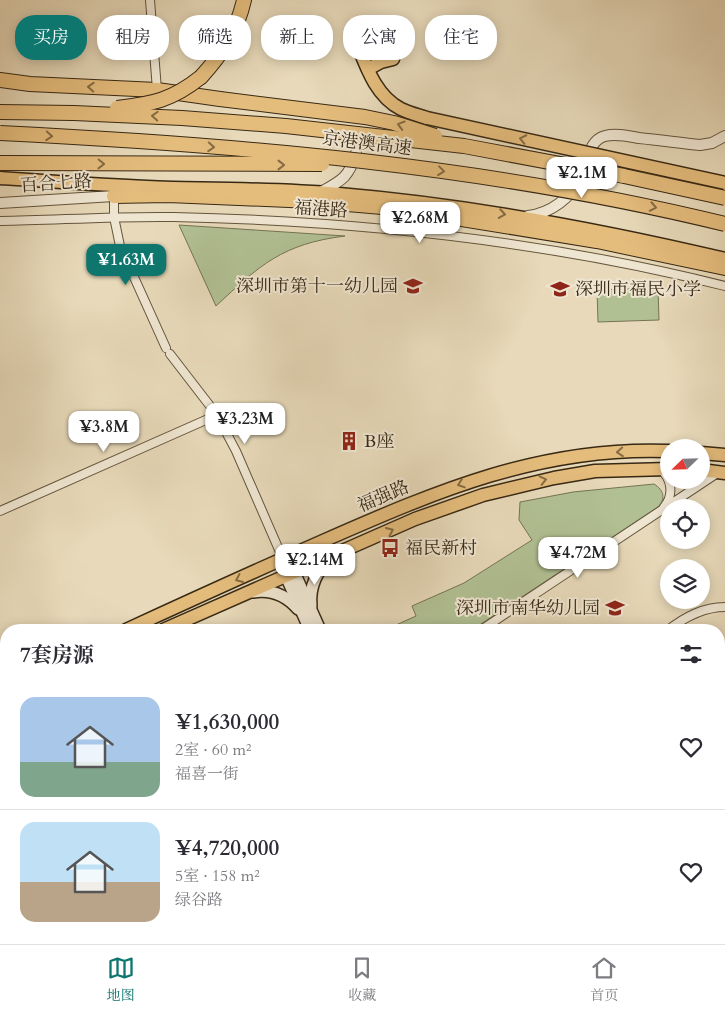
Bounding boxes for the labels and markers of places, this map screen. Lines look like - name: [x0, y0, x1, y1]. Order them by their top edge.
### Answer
- pin: ¥2.1M: [547, 156, 617, 199]
- pin: ¥2.68M: [379, 202, 461, 244]
- pin: ¥1.63M: [85, 244, 167, 286]
- place label: 深圳市第十一幼儿园: [236, 274, 398, 299]
- school or university icon: 深圳市第十一幼儿园: [402, 275, 424, 297]
- place label: 深圳市福民小学: [575, 277, 701, 302]
- school or university icon: 深圳市福民小学: [549, 278, 571, 300]
- pin: ¥3.23M: [204, 402, 286, 445]
- pin: ¥3.8M: [69, 410, 139, 453]
- place label: B座: [364, 429, 394, 454]
- building icon: B座: [338, 430, 360, 452]
- place label: 福民新村: [405, 536, 477, 561]
- pin: ¥4.72M: [537, 536, 619, 579]
- bus stop icon: 福民新村: [379, 537, 401, 559]
- pin: ¥2.14M: [274, 544, 356, 586]
- place label: 深圳市南华幼儿园: [456, 596, 600, 621]
- school or university icon: 深圳市南华幼儿园: [604, 597, 626, 619]

